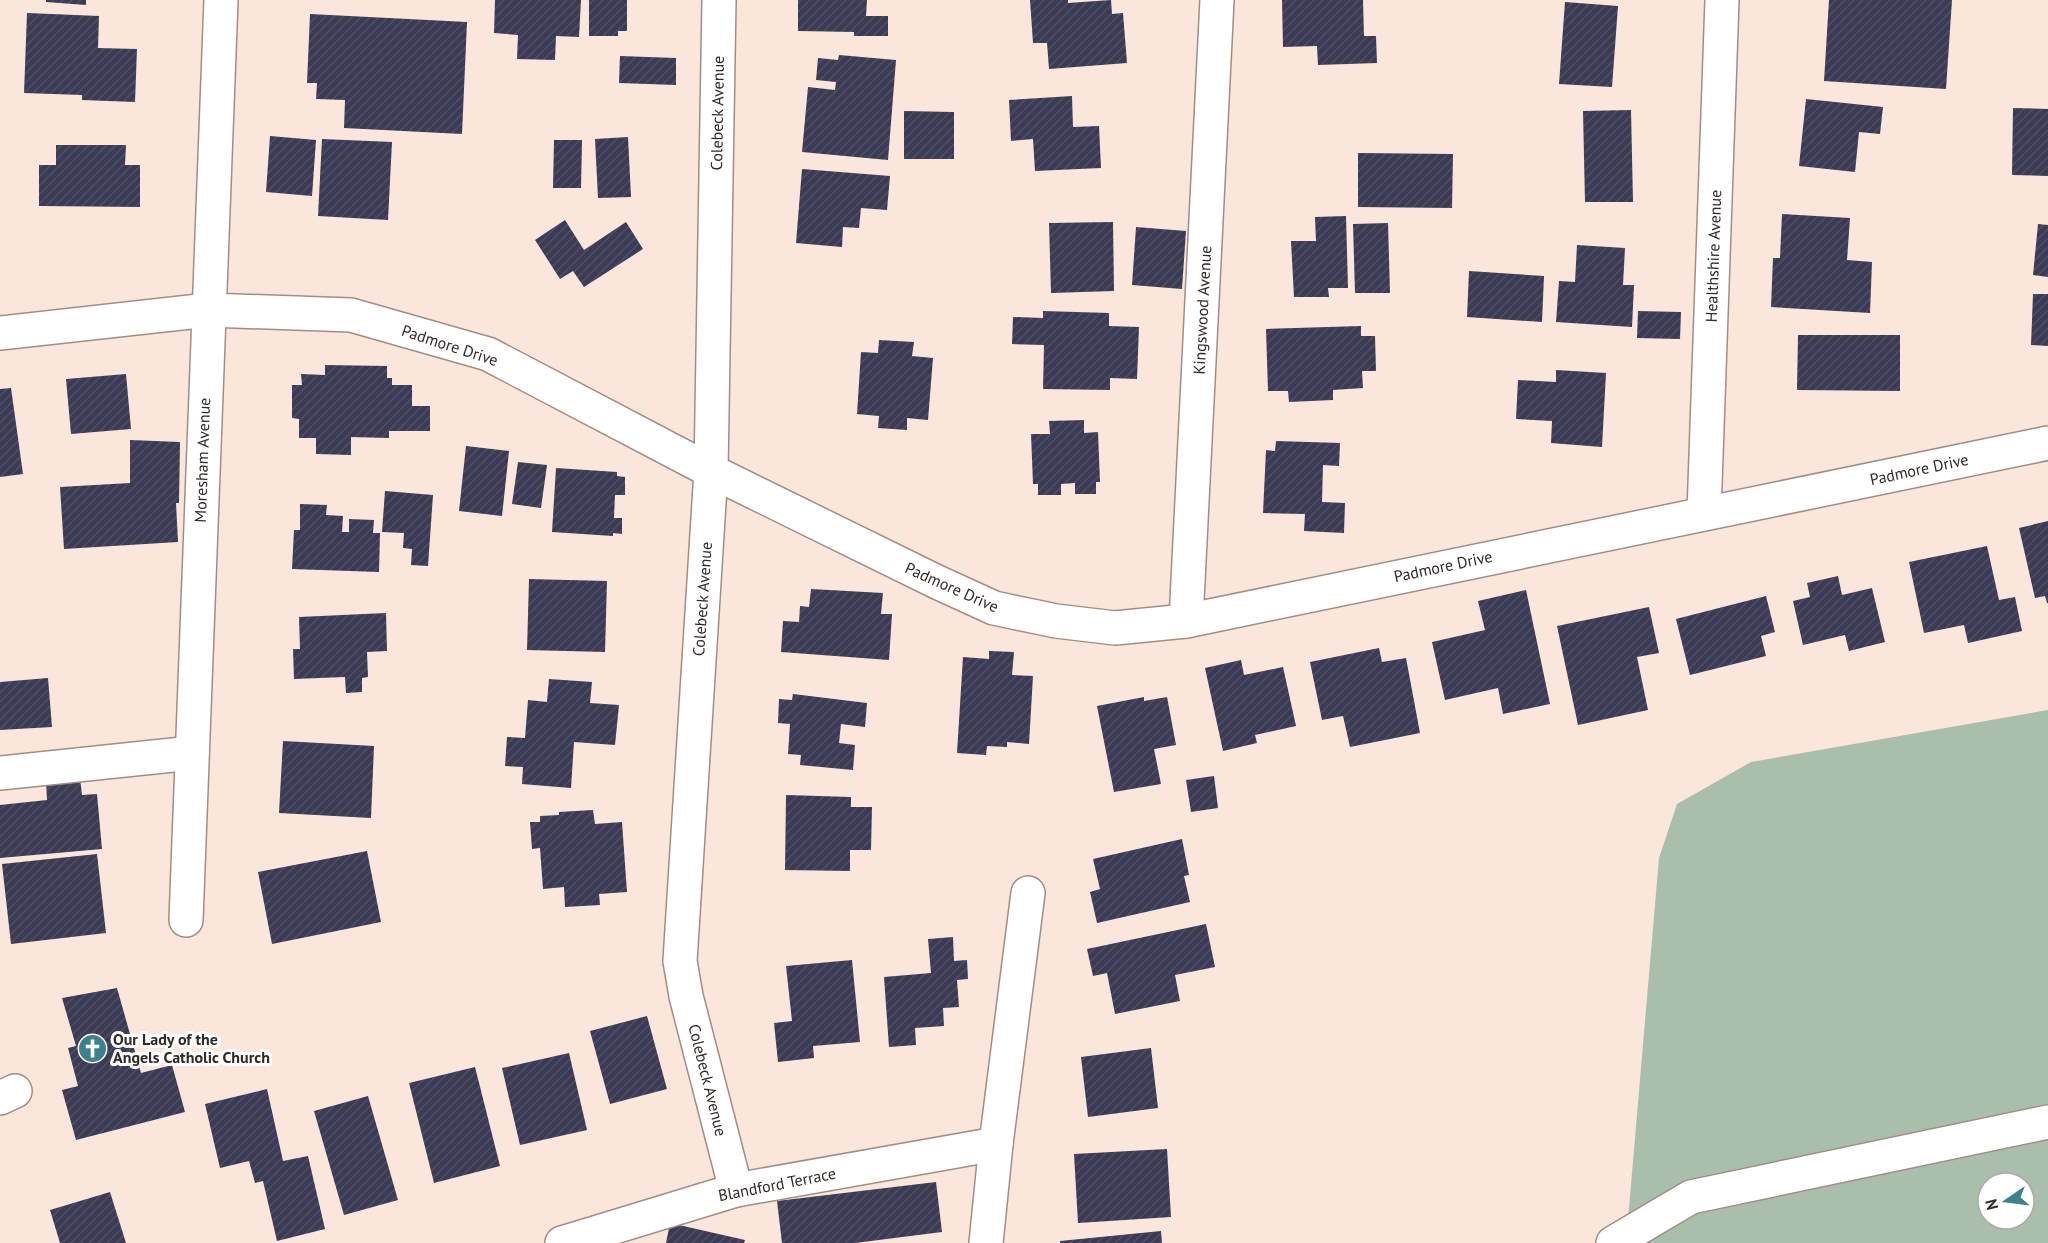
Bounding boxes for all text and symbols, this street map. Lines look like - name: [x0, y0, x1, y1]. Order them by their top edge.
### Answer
- street label: Colebeck Avenue: [706, 55, 728, 171]
- street label: Healthshire Avenue: [1701, 189, 1725, 323]
- street label: Kingswood Avenue: [1189, 245, 1215, 375]
- street label: Padmore Drive: [399, 320, 501, 370]
- street label: Moresham Avenue: [190, 397, 214, 523]
- street label: Padmore Drive: [1868, 449, 1970, 489]
- street label: Colebeck Avenue: [688, 541, 716, 657]
- street label: Padmore Drive: [1392, 546, 1494, 586]
- street label: Padmore Drive: [902, 557, 1002, 617]
- street label: Colebeck Avenue: [684, 1022, 732, 1138]
- place label: Our Lady of the Angels Catholic Church: [113, 1029, 270, 1067]
- church icon: Our Lady of the Angels Catholic Church: [76, 1032, 108, 1064]
- street label: Blandford Terrace: [716, 1163, 838, 1205]
- north arrow: [1976, 1171, 2036, 1231]
- text: N: [1980, 1197, 2002, 1212]

